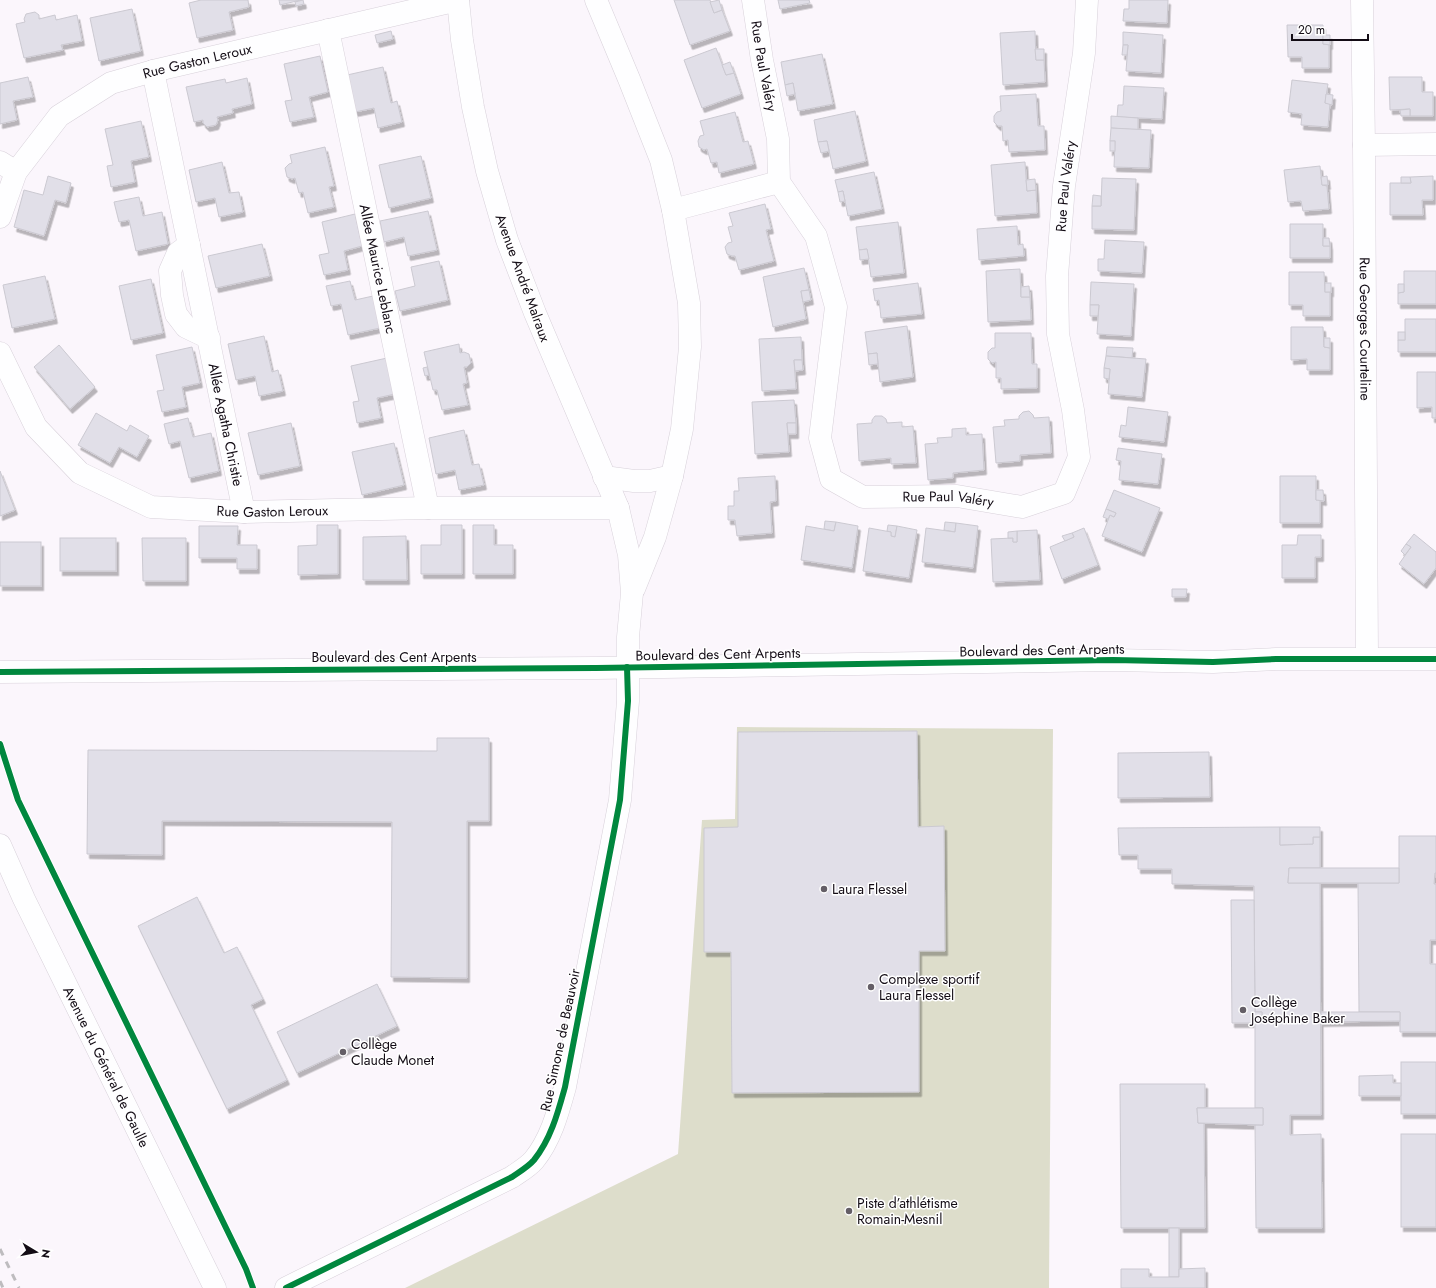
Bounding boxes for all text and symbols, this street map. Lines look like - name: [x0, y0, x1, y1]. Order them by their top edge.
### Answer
- scale bar: [1292, 16, 1368, 42]
- street label: Rue Paul Valéry: [746, 19, 782, 114]
- text: 20 m: [1298, 21, 1325, 39]
- street label: Rue Gaston Leroux: [140, 38, 254, 83]
- street label: Rue Paul Valéry: [1050, 138, 1081, 233]
- street label: Allée Maurice Leblanc: [355, 202, 401, 335]
- street label: Avenue André Malraux: [491, 211, 555, 345]
- street label: Rue Georges Courteline: [1355, 257, 1375, 401]
- street label: Allée Agatha Christie: [204, 361, 248, 488]
- street label: Rue Paul Valéry: [902, 486, 996, 512]
- street label: Rue Gaston Leroux: [216, 500, 328, 522]
- street label: Boulevard des Cent Arpents: [959, 639, 1125, 661]
- street label: Boulevard des Cent Arpents: [635, 643, 801, 665]
- street label: Boulevard des Cent Arpents: [311, 647, 477, 667]
- place label: Laura Flessel: [832, 879, 907, 899]
- marker: Laura Flessel: [819, 884, 829, 894]
- street label: Rue Simone de Beauvoir: [535, 966, 585, 1113]
- place label: Complexe sportif Laura Flessel: [879, 969, 981, 1005]
- marker: Complexe sportif Laura Flessel: [866, 982, 876, 992]
- street label: Avenue du Général de Gaulle: [58, 983, 154, 1151]
- place label: Collège Joséphine Baker: [1249, 992, 1345, 1028]
- marker: Collège Joséphine Baker: [1238, 1005, 1248, 1015]
- place label: Collège Claude Monet: [351, 1034, 435, 1070]
- marker: Collège Claude Monet: [338, 1047, 348, 1057]
- place label: Piste d’athlétisme Romain-Mesnil: [857, 1193, 958, 1229]
- marker: Piste d’athlétisme Romain-Mesnil: [844, 1206, 854, 1216]
- north arrow: [16, 1232, 56, 1272]
- text: N: [37, 1248, 54, 1259]

